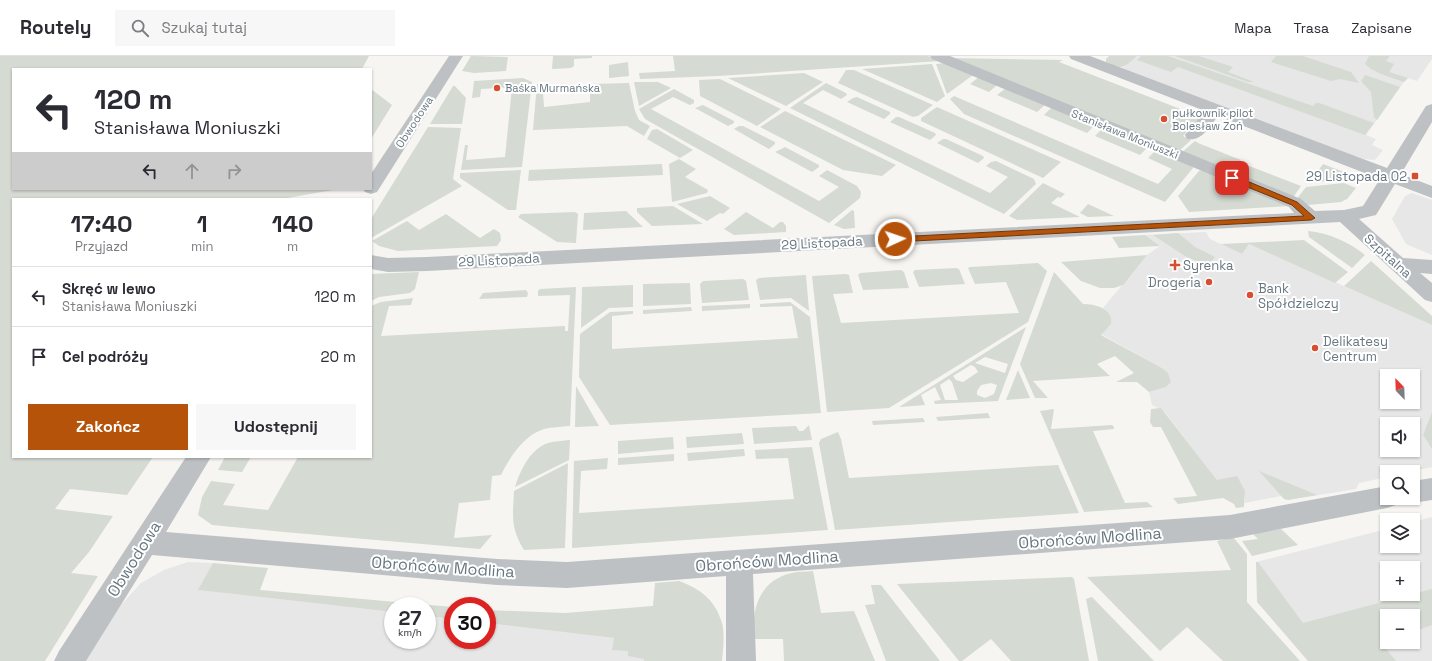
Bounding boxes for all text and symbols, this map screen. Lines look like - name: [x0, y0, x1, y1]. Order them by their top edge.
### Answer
- search box: [115, 10, 395, 46]
- text: Routely: [20, 15, 91, 40]
- icon: search: [129, 17, 151, 39]
- text: Szukaj tutaj: [161, 18, 247, 37]
- text: Mapa: [1234, 19, 1272, 37]
- text: Trasa: [1294, 19, 1329, 37]
- text: Zapisane: [1351, 19, 1412, 37]
- text: 120 m: [94, 81, 172, 117]
- place label: Baśka Murmańska: [505, 81, 601, 95]
- marker: Baśka Murmańska: [492, 83, 502, 93]
- icon: left: [28, 84, 80, 136]
- street label: Obwodowa: [392, 93, 436, 150]
- street label: Stanisława Moniuszki: [1069, 106, 1181, 162]
- place label: pułkownik pilot Bolesław Zoń: [1172, 106, 1253, 133]
- marker: pułkownik pilot Bolesław Zoń: [1159, 114, 1169, 124]
- text: Stanisława Moniuszki: [94, 116, 281, 139]
- icon: left: [139, 160, 161, 182]
- icon: ahead: [181, 160, 203, 182]
- icon: right: [223, 160, 245, 182]
- pin: [1215, 161, 1249, 195]
- icon: arrive: [1221, 167, 1243, 189]
- place label: 29 Listopada 02: [1306, 168, 1407, 185]
- marker: 29 Listopada 02: [1410, 171, 1420, 181]
- text: 17:40: [70, 208, 133, 239]
- text: 1: [197, 208, 208, 239]
- text: 140: [272, 208, 314, 239]
- position arrow: [874, 218, 916, 260]
- street label: Szpitalna: [1361, 230, 1416, 282]
- street label: 29 Listopada: [781, 232, 864, 254]
- text: Przyjazd: [75, 238, 128, 255]
- text: min: [191, 238, 213, 255]
- text: m: [287, 238, 298, 255]
- street label: 29 Listopada: [458, 249, 541, 271]
- place label: Syrenka: [1183, 257, 1234, 274]
- marker: Syrenka: [1170, 260, 1180, 270]
- place label: Drogeria: [1148, 274, 1202, 291]
- marker: Drogeria: [1204, 277, 1214, 287]
- text: Skręć w lewo: [62, 279, 156, 298]
- place label: Bank Spółdzielczy: [1258, 280, 1339, 312]
- icon: left: [28, 286, 50, 308]
- text: 120 m: [314, 287, 356, 306]
- marker: Bank Spółdzielczy: [1245, 290, 1255, 300]
- text: Stanisława Moniuszki: [62, 298, 197, 315]
- place label: Delikatesy Centrum: [1323, 333, 1388, 365]
- marker: Delikatesy Centrum: [1310, 343, 1320, 353]
- icon: arrive: [28, 346, 50, 368]
- text: Cel podróży: [62, 347, 148, 366]
- text: 20 m: [321, 347, 356, 366]
- north arrow: [1380, 369, 1420, 409]
- map controls: [1380, 369, 1420, 649]
- button: Zakończ: [28, 404, 188, 450]
- button: Udostępnij: [196, 404, 356, 450]
- button: sound: [1380, 417, 1420, 457]
- button: search: [1380, 465, 1420, 505]
- button: layers: [1380, 513, 1420, 553]
- street label: Obwodowa: [102, 517, 166, 601]
- street label: Obrońców Modlina: [1018, 523, 1162, 553]
- street label: Obrońców Modlina: [695, 546, 839, 576]
- street label: Obrońców Modlina: [371, 552, 515, 582]
- button: +: [1380, 561, 1420, 601]
- speed limit sign: 30: [444, 597, 496, 649]
- text: 27: [399, 605, 421, 631]
- button: −: [1380, 609, 1420, 649]
- text: km/h: [398, 626, 422, 639]

